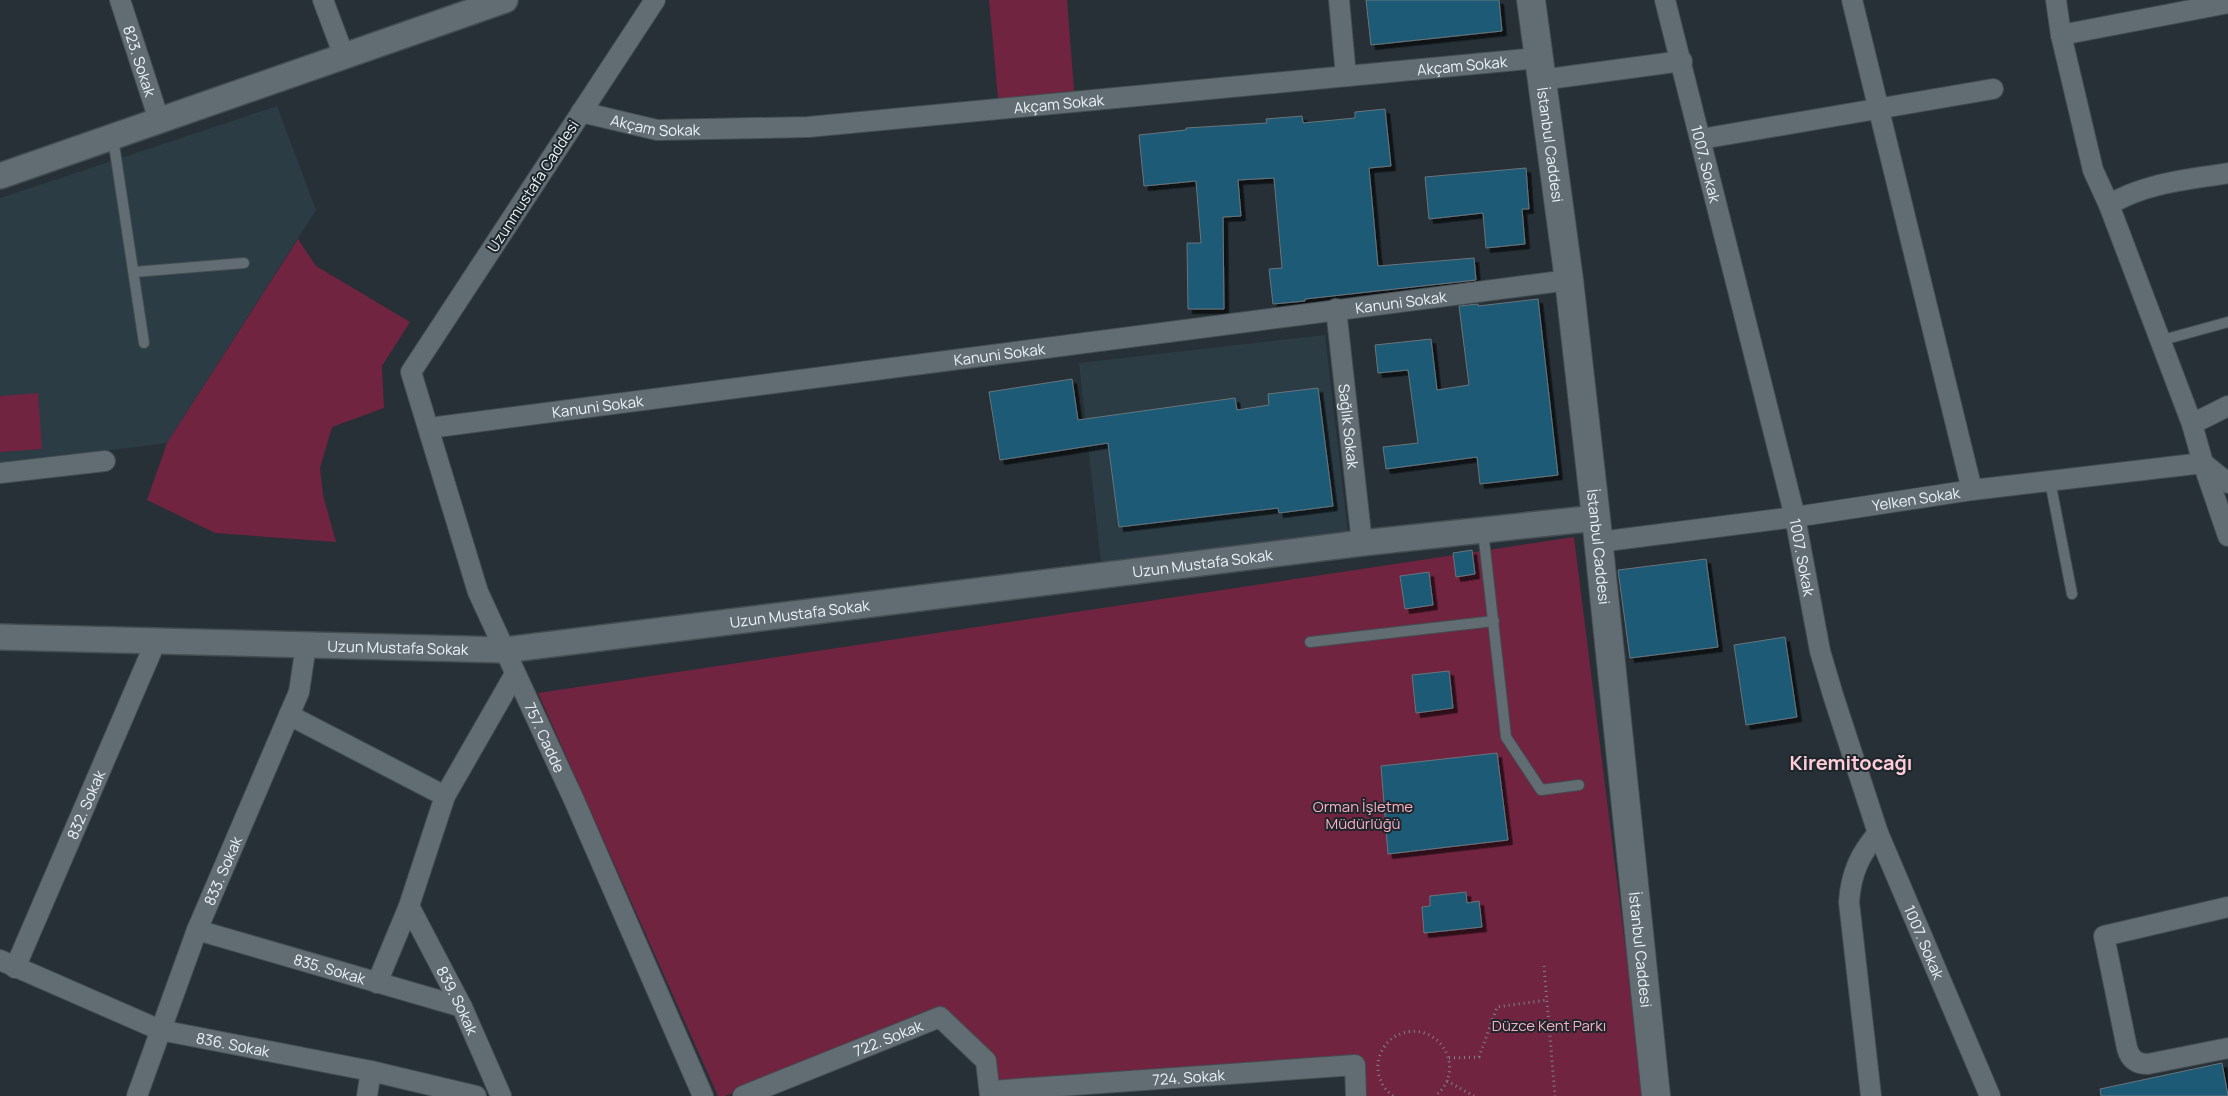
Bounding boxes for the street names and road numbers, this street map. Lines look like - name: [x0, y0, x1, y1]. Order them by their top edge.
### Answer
- street label: 823. Sokak: [118, 23, 161, 100]
- street label: Akçam Sokak: [1416, 50, 1509, 80]
- street label: İstanbul Caddesi: [1532, 86, 1569, 204]
- street label: Akçam Sokak: [1013, 89, 1105, 118]
- street label: Akçam Sokak: [608, 109, 701, 141]
- street label: Uzunmustafa Caddesi: [482, 116, 584, 256]
- street label: 1007. Sokak: [1686, 123, 1726, 205]
- street label: Kanuni Sokak: [1354, 285, 1448, 318]
- street label: Kanuni Sokak: [952, 338, 1047, 370]
- street label: Sağlık Sokak: [1334, 383, 1364, 470]
- street label: Kanuni Sokak: [551, 390, 645, 422]
- street label: Yelken Sokak: [1871, 481, 1962, 516]
- street label: İstanbul Caddesi: [1582, 488, 1615, 606]
- street label: 1007. Sokak: [1785, 517, 1820, 598]
- street label: Uzun Mustafa Sokak: [1131, 544, 1274, 582]
- street label: Uzun Mustafa Sokak: [728, 594, 871, 632]
- street label: Uzun Mustafa Sokak: [327, 635, 469, 660]
- street label: 757. Cadde: [520, 699, 570, 776]
- street label: 832. Sokak: [61, 766, 110, 843]
- street label: 833. Sokak: [198, 832, 247, 909]
- street label: İstanbul Caddesi: [1624, 891, 1657, 1008]
- street label: 1007. Sokak: [1899, 902, 1950, 983]
- street label: 835. Sokak: [291, 948, 368, 989]
- street label: 839. Sokak: [432, 962, 483, 1038]
- street label: 722. Sokak: [850, 1014, 926, 1061]
- street label: 836. Sokak: [194, 1027, 272, 1062]
- street label: 724. Sokak: [1152, 1064, 1226, 1090]

